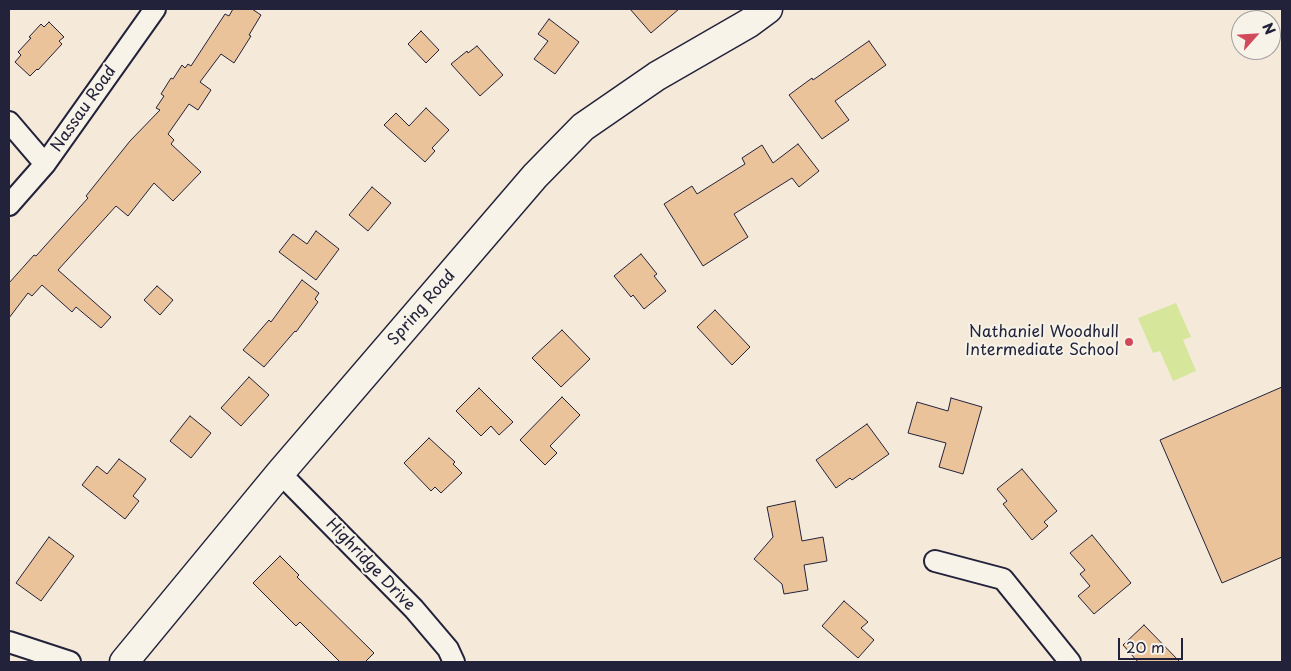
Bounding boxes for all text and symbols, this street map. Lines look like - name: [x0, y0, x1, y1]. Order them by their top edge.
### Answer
- north arrow: [1231, 10, 1281, 60]
- text: N: [1257, 19, 1281, 38]
- street label: Nassau Road: [47, 62, 121, 156]
- street label: Spring Road: [384, 266, 460, 350]
- place label: Nathaniel Woodhull Intermediate School: [965, 323, 1119, 361]
- marker: Nathaniel Woodhull Intermediate School: [1123, 336, 1135, 348]
- street label: Highridge Drive: [321, 515, 419, 615]
- scale bar: [1121, 628, 1186, 660]
- text: 20 m: [1126, 635, 1165, 658]

